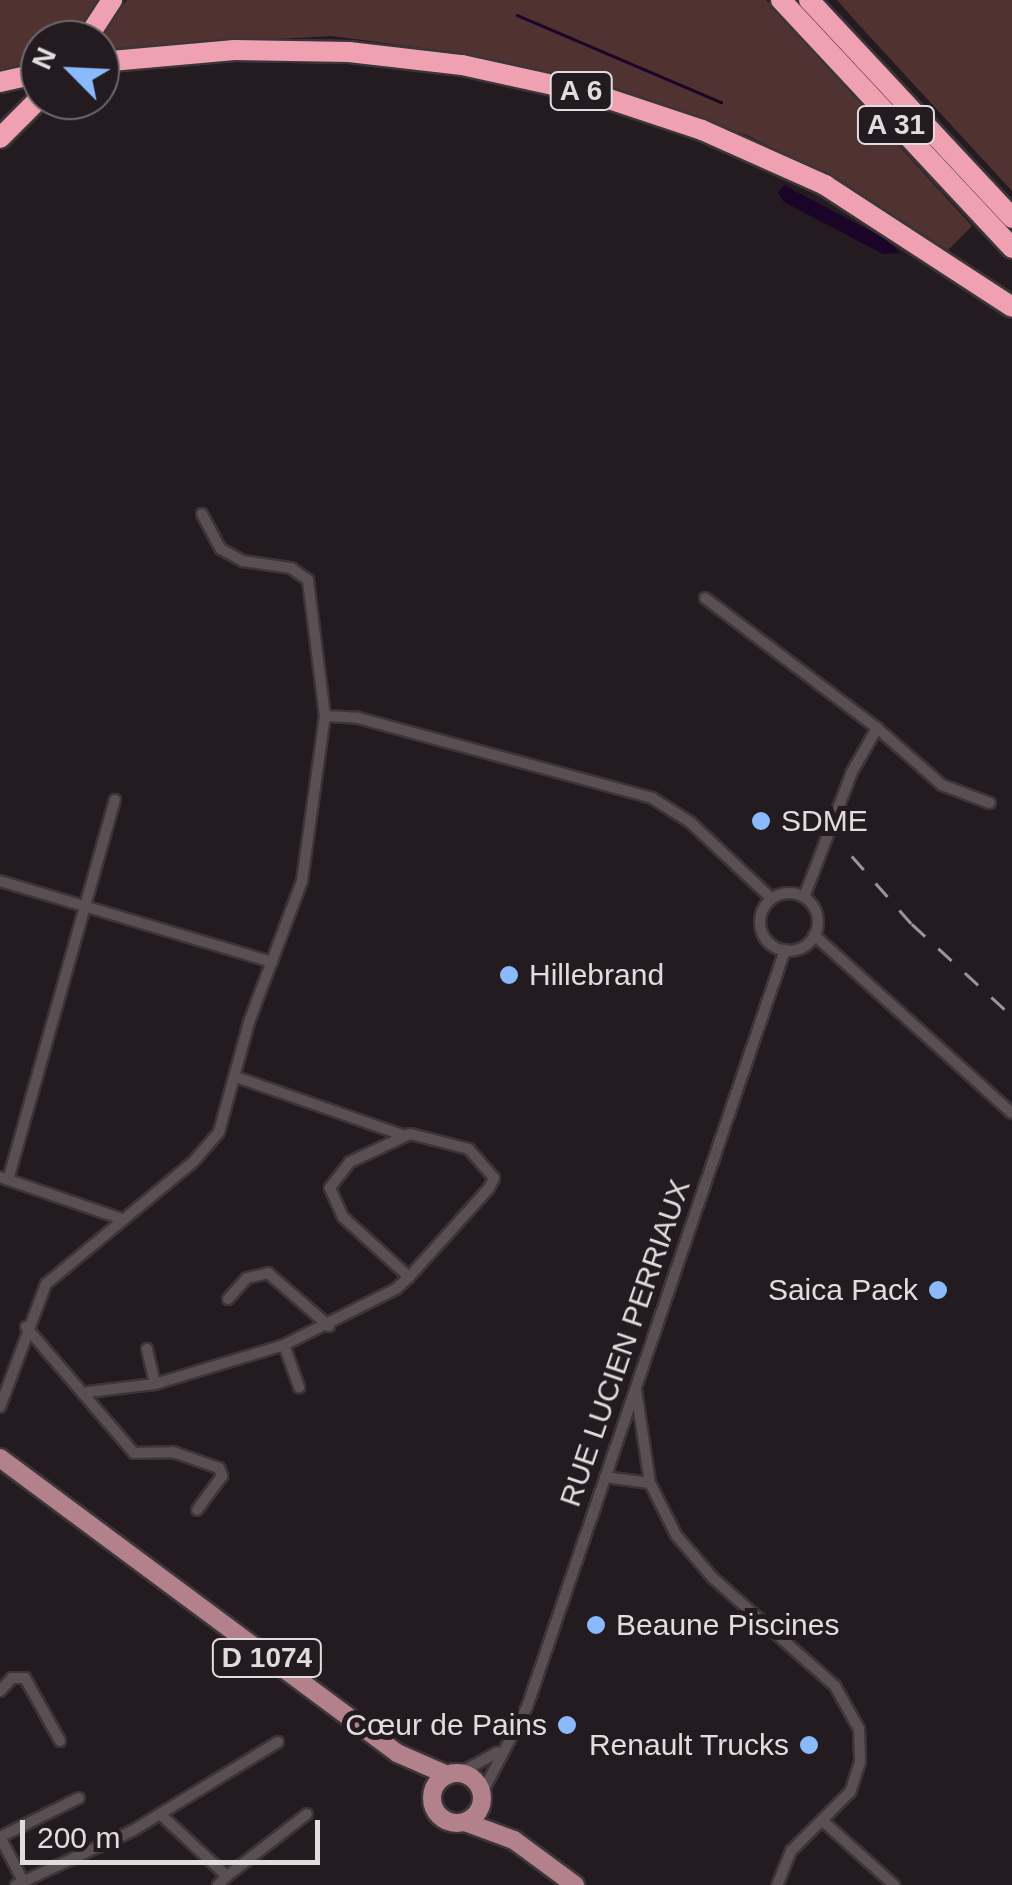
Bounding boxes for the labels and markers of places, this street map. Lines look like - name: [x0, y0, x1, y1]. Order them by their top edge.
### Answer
- place label: SDME: [781, 803, 868, 839]
- marker: SDME: [750, 810, 772, 832]
- place label: Hillebrand: [529, 957, 664, 993]
- marker: Hillebrand: [498, 964, 520, 986]
- place label: Saica Pack: [768, 1272, 918, 1308]
- marker: Saica Pack: [927, 1279, 949, 1301]
- place label: Beaune Piscines: [616, 1607, 839, 1643]
- marker: Beaune Piscines: [585, 1614, 607, 1636]
- place label: Cœur de Pains: [345, 1707, 547, 1743]
- marker: Cœur de Pains: [556, 1714, 578, 1736]
- place label: Renault Trucks: [588, 1727, 789, 1763]
- marker: Renault Trucks: [798, 1734, 820, 1756]

